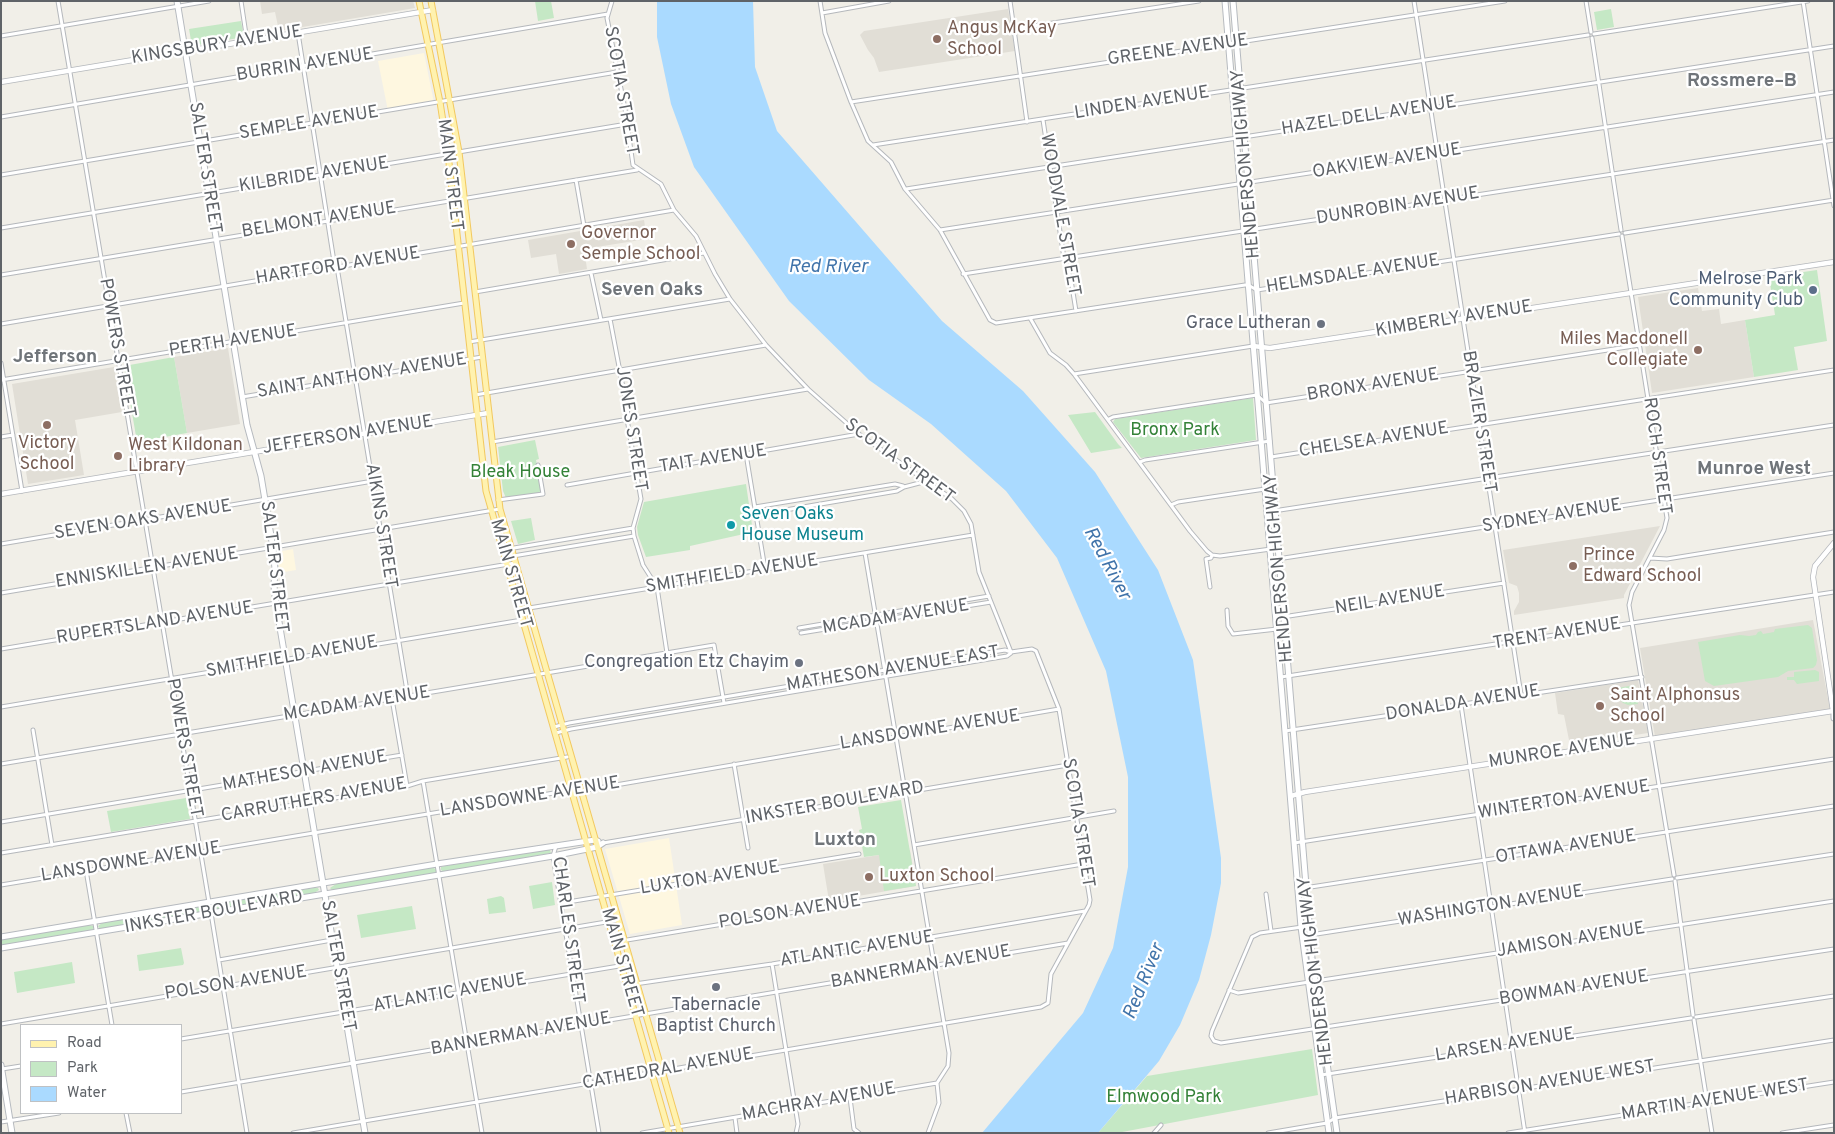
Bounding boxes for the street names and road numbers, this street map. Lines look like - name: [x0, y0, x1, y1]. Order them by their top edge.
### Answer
- street label: KINGSBURY AVENUE: [130, 22, 304, 70]
- street label: SCOTIA STREET: [598, 25, 642, 157]
- street label: GREENE AVENUE: [1106, 30, 1250, 72]
- street label: BURRIN AVENUE: [235, 44, 375, 88]
- street label: HENDERSON HIGHWAY: [1228, 68, 1266, 260]
- street label: LINDEN AVENUE: [1073, 83, 1211, 125]
- street label: HAZEL DELL AVENUE: [1280, 92, 1458, 142]
- street label: SALTER STREET: [183, 101, 225, 235]
- street label: SEMPLE AVENUE: [238, 102, 380, 146]
- street label: MAIN STREET: [431, 118, 467, 232]
- street label: WOODVALE STREET: [1034, 132, 1084, 298]
- street label: OAKVIEW AVENUE: [1311, 140, 1463, 184]
- street label: KILBRIDE AVENUE: [238, 153, 390, 199]
- street label: DUNROBIN AVENUE: [1315, 183, 1481, 231]
- street label: BELMONT AVENUE: [240, 198, 398, 244]
- street label: HARTFORD AVENUE: [254, 243, 422, 291]
- street label: HELMSDALE AVENUE: [1265, 251, 1441, 299]
- street label: POWERS STREET: [93, 277, 139, 419]
- street label: KIMBERLY AVENUE: [1374, 297, 1534, 343]
- street label: PERTH AVENUE: [167, 321, 299, 363]
- street label: BRAZIER STREET: [1456, 349, 1500, 495]
- street label: SAINT ANTHONY AVENUE: [256, 350, 468, 404]
- street label: JONES STREET: [609, 365, 651, 493]
- street label: BRONX AVENUE: [1306, 365, 1440, 407]
- street label: ROCH STREET: [1637, 396, 1675, 516]
- street label: JEFFERSON AVENUE: [261, 412, 435, 460]
- street label: SCOTIA STREET: [840, 415, 958, 509]
- street label: CHELSEA AVENUE: [1298, 419, 1450, 463]
- street label: TAIT AVENUE: [658, 441, 768, 479]
- street label: AIKINS STREET: [359, 462, 401, 590]
- street label: HENDERSON HIGHWAY: [1261, 472, 1299, 664]
- street label: SYDNEY AVENUE: [1481, 495, 1623, 539]
- street label: SEVEN OAKS AVENUE: [53, 496, 233, 546]
- street label: SALTER STREET: [254, 500, 292, 634]
- street label: MAIN STREET: [484, 517, 536, 631]
- street label: ENNISKILLEN AVENUE: [54, 544, 240, 594]
- street label: SMITHFIELD AVENUE: [644, 551, 820, 599]
- street label: NEIL AVENUE: [1333, 582, 1447, 620]
- street label: MCADAM AVENUE: [821, 596, 971, 640]
- street label: RUPERTSLAND AVENUE: [55, 598, 255, 650]
- street label: TRENT AVENUE: [1492, 614, 1622, 656]
- street label: SMITHFIELD AVENUE: [204, 632, 380, 684]
- street label: MATHESON AVENUE EAST: [785, 643, 1001, 697]
- street label: POWERS STREET: [160, 677, 206, 819]
- street label: DONALDA AVENUE: [1384, 681, 1542, 727]
- street label: MCADAM AVENUE: [282, 683, 432, 727]
- street label: LANSDOWNE AVENUE: [839, 706, 1021, 756]
- street label: MUNROE AVENUE: [1487, 730, 1637, 774]
- street label: MATHESON AVENUE: [221, 747, 389, 797]
- street label: SCOTIA STREET: [1056, 757, 1098, 889]
- street label: LANSDOWNE AVENUE: [439, 773, 621, 823]
- street label: CARRUTHERS AVENUE: [219, 774, 409, 828]
- street label: WINTERTON AVENUE: [1477, 777, 1651, 825]
- street label: INKSTER BOULEVARD: [744, 778, 926, 830]
- street label: OTTAWA AVENUE: [1494, 826, 1638, 870]
- street label: LANSDOWNE AVENUE: [40, 838, 222, 888]
- street label: CHARLES STREET: [546, 855, 588, 1005]
- street label: LUXTON AVENUE: [639, 857, 781, 901]
- street label: HENDERSON HIGHWAY: [1295, 875, 1339, 1067]
- street label: WASHINGTON AVENUE: [1397, 882, 1585, 932]
- street label: INKSTER BOULEVARD: [123, 887, 305, 939]
- street label: POLSON AVENUE: [717, 891, 863, 935]
- street label: SALTER STREET: [315, 899, 359, 1033]
- street label: MAIN STREET: [595, 906, 647, 1020]
- street label: JAMISON AVENUE: [1495, 919, 1647, 963]
- street label: ATLANTIC AVENUE: [779, 927, 935, 973]
- street label: BANNERMAN AVENUE: [829, 942, 1013, 994]
- street label: POLSON AVENUE: [163, 962, 309, 1006]
- street label: BOWMAN AVENUE: [1498, 967, 1650, 1011]
- street label: ATLANTIC AVENUE: [372, 970, 528, 1018]
- street label: BANNERMAN AVENUE: [429, 1009, 613, 1061]
- street label: LARSEN AVENUE: [1434, 1024, 1576, 1068]
- street label: CATHEDRAL AVENUE: [581, 1044, 755, 1096]
- street label: HARBISON AVENUE WEST: [1443, 1057, 1657, 1111]
- street label: MARTIN AVENUE WEST: [1620, 1076, 1810, 1126]
- street label: MACHRAY AVENUE: [740, 1079, 898, 1127]

